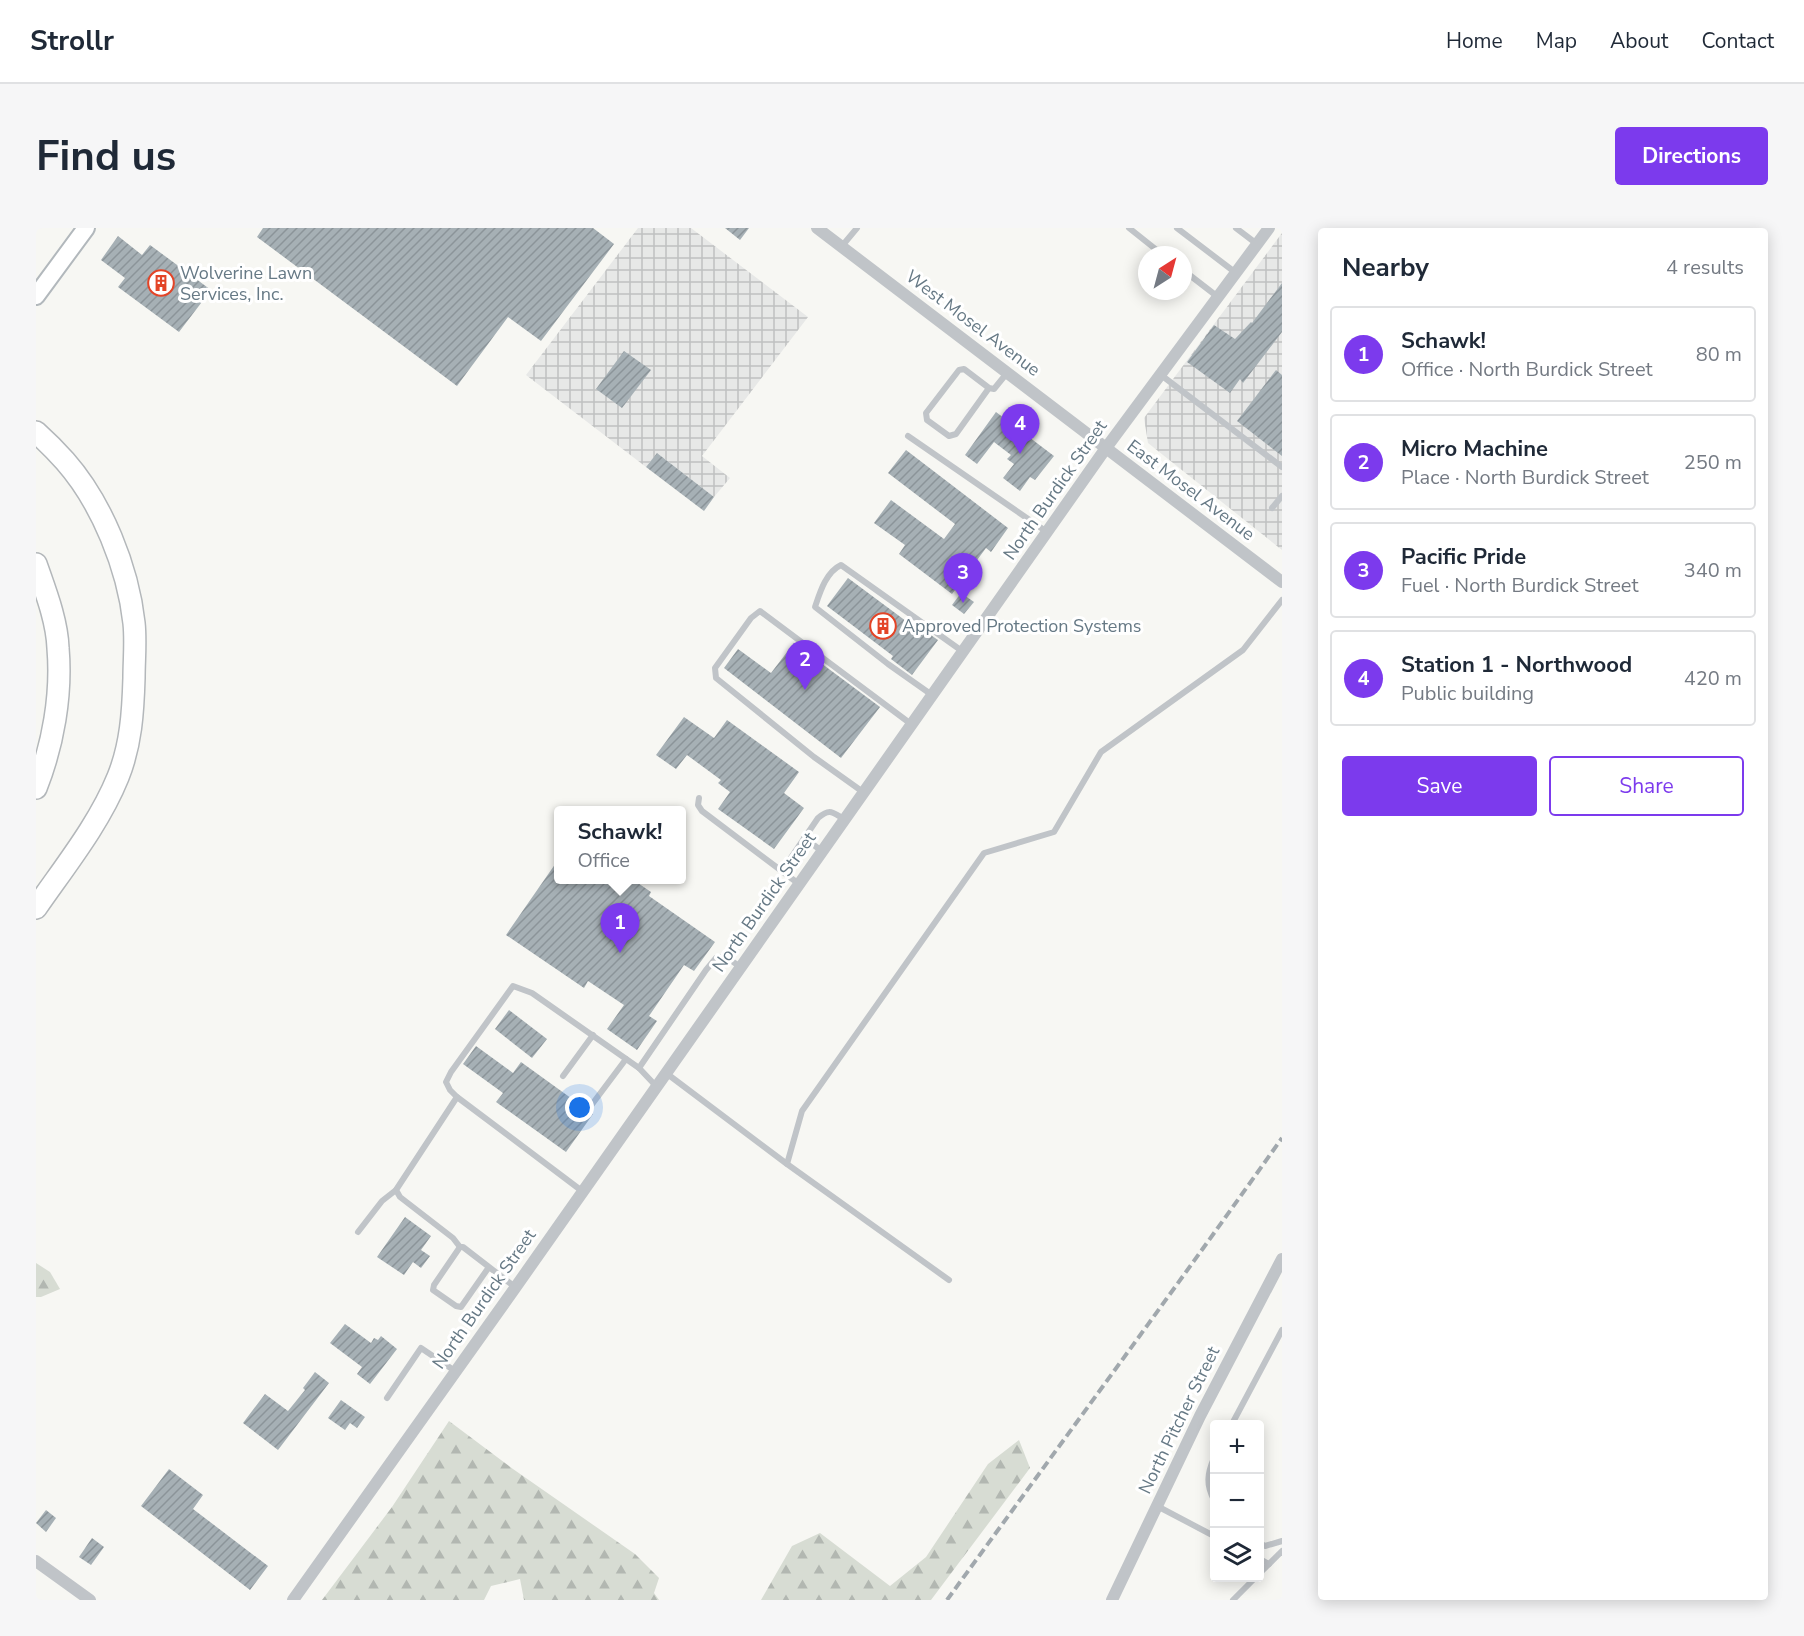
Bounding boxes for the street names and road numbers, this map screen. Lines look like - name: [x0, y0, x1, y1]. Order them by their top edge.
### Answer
- street label: West Mosel Avenue: [901, 264, 1045, 382]
- street label: North Burdick Street: [998, 415, 1113, 565]
- street label: East Mosel Avenue: [1122, 434, 1260, 546]
- street label: North Burdick Street: [707, 827, 822, 977]
- street label: North Burdick Street: [427, 1224, 542, 1374]
- street label: North Pitcher Street: [1133, 1342, 1225, 1498]

